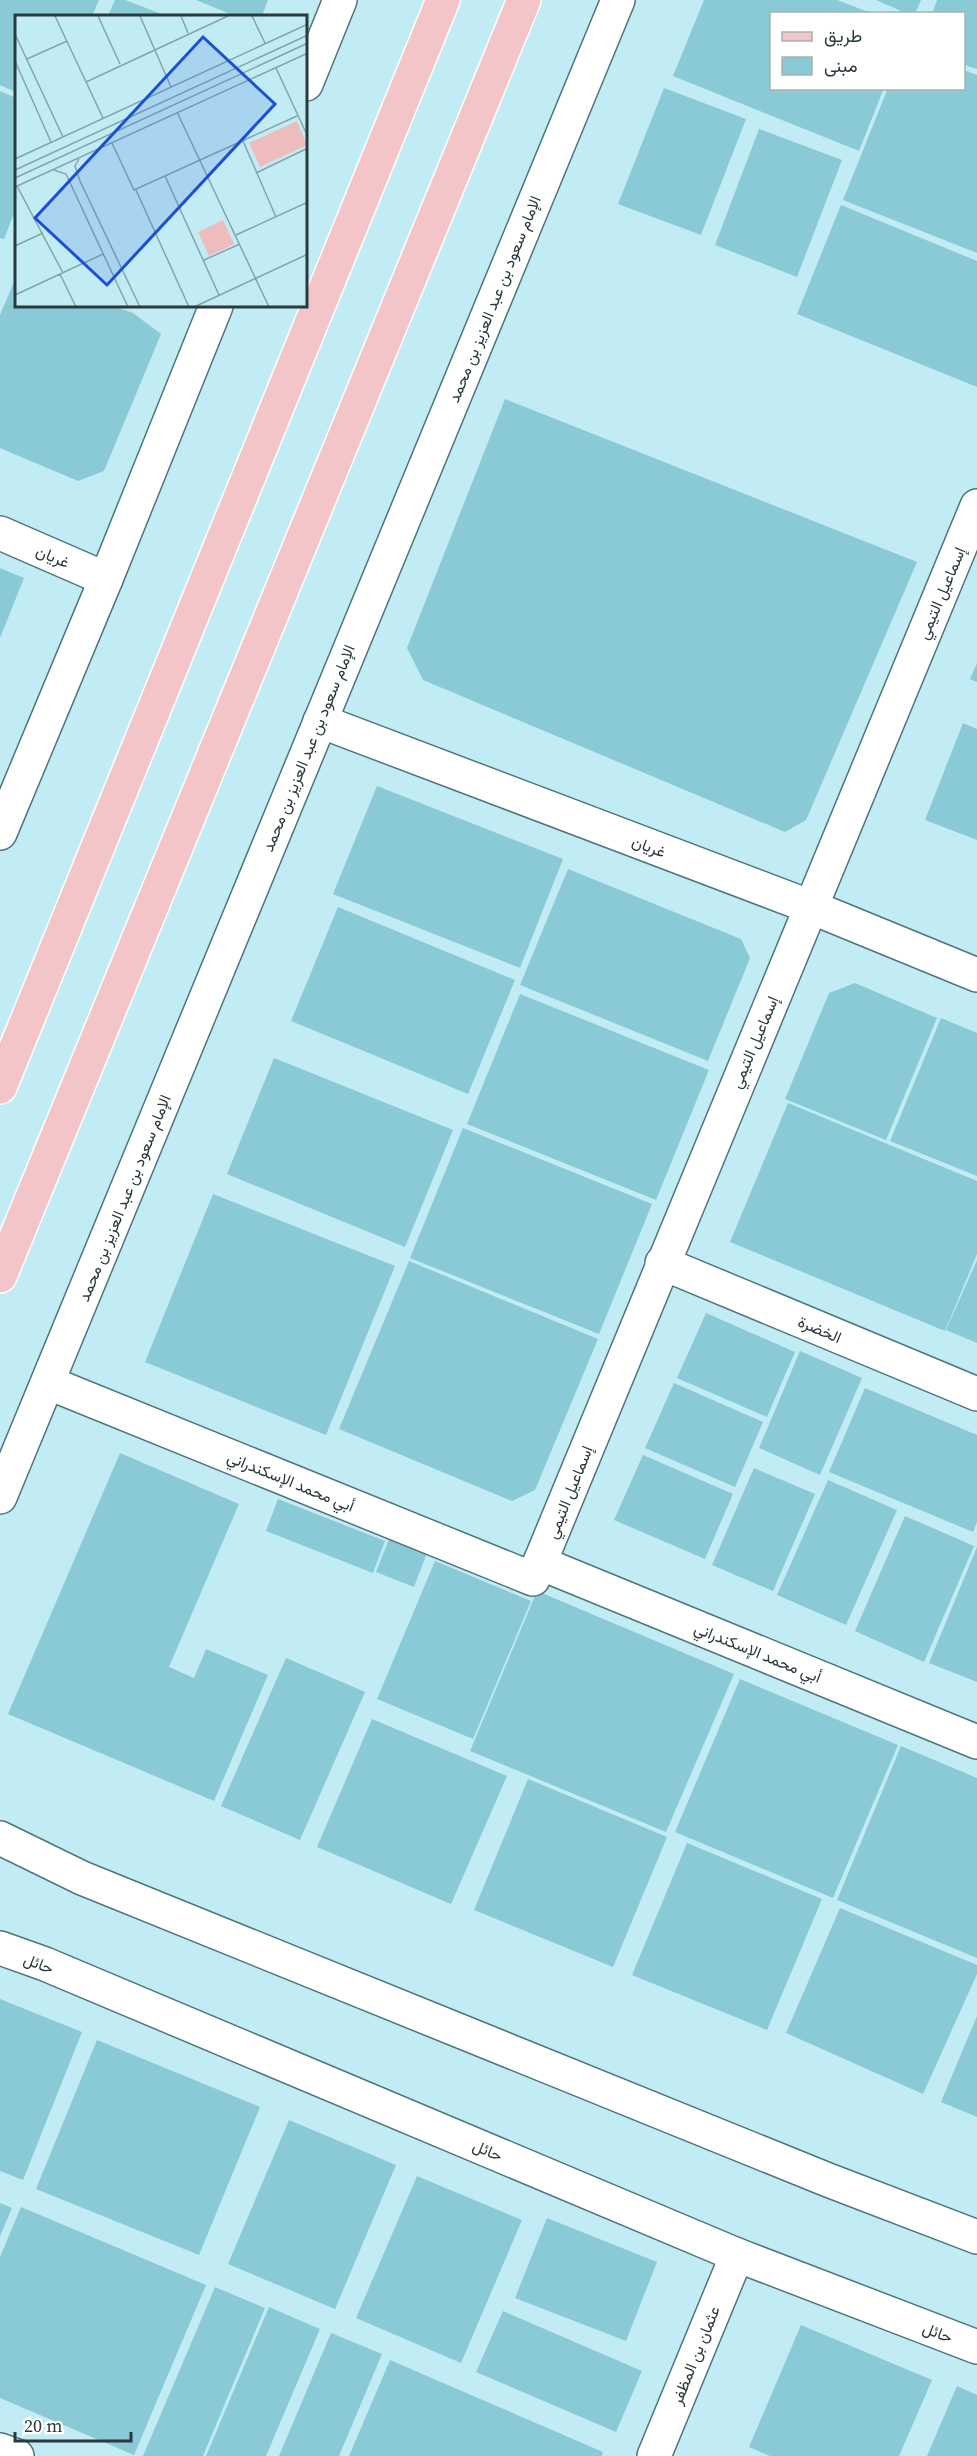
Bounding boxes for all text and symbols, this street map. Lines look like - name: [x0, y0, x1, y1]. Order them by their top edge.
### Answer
- legend: [770, 12, 965, 90]
- inset map: [15, 15, 308, 308]
- text: طريق: [824, 23, 862, 48]
- text: مبنى: [824, 53, 858, 78]
- street label: الإمام سعود بن عبد العزيز بن محمد: [442, 192, 546, 406]
- street label: غريان: [33, 539, 73, 573]
- street label: إسماعيل التيمي: [912, 543, 973, 644]
- street label: الإمام سعود بن عبد العزيز بن محمد: [256, 641, 360, 855]
- street label: غريان: [629, 830, 669, 862]
- street label: إسماعيل التيمي: [725, 992, 786, 1093]
- street label: الإمام سعود بن عبد العزيز بن محمد: [72, 1091, 176, 1305]
- street label: الخضرة: [795, 1310, 845, 1348]
- street label: إسماعيل التيمي: [540, 1442, 601, 1543]
- street label: أبي محمد الإسكندراني: [223, 1445, 358, 1519]
- street label: أبي محمد الإسكندراني: [690, 1616, 825, 1690]
- street label: حائل: [21, 1947, 57, 1979]
- street label: حائل: [470, 2134, 507, 2166]
- street label: عثمان بن المظفر: [665, 2302, 725, 2408]
- street label: حائل: [920, 2316, 956, 2348]
- scale bar: [15, 2405, 130, 2443]
- text: 20 m: [24, 2413, 62, 2438]

